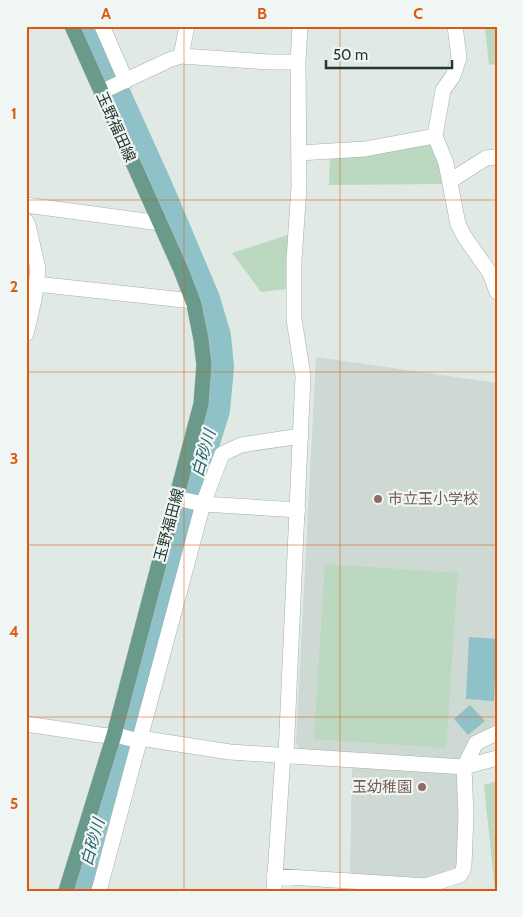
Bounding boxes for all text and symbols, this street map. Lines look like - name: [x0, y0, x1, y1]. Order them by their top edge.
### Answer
- text: A: [101, 4, 111, 23]
- text: B: [257, 4, 267, 23]
- text: C: [413, 4, 423, 23]
- scale bar: [326, 38, 452, 70]
- text: 50 m: [333, 46, 368, 64]
- street label: 玉野福田線: [93, 89, 139, 165]
- text: 1: [11, 104, 17, 123]
- text: 2: [10, 277, 18, 296]
- water label: 白砂川: [188, 426, 220, 479]
- text: 3: [10, 449, 18, 468]
- street label: 玉野福田線: [151, 486, 187, 564]
- place label: 市立玉小学校: [388, 490, 478, 508]
- marker: 市立玉小学校: [372, 493, 384, 505]
- text: 4: [9, 622, 19, 641]
- place label: 玉幼稚園: [352, 778, 412, 796]
- marker: 玉幼稚園: [416, 781, 428, 793]
- text: 5: [10, 794, 18, 813]
- water label: 白砂川: [77, 815, 109, 868]

